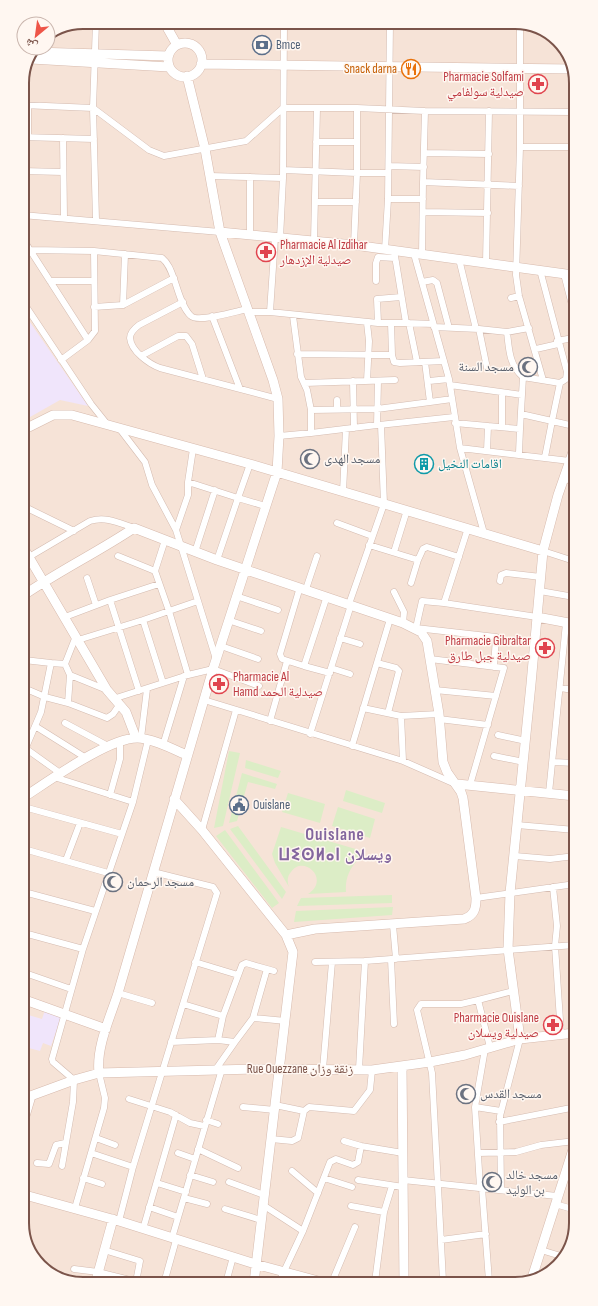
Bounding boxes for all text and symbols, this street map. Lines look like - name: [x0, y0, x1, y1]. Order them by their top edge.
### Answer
- north arrow: [16, 16, 56, 56]
- bank icon: Bmce: [251, 34, 273, 56]
- text: ش: [23, 35, 40, 53]
- place label: Bmce: [276, 37, 301, 53]
- restaurant icon: Snack darna: [400, 58, 422, 80]
- place label: Snack darna: [344, 61, 397, 77]
- place label: Pharmacie Solfami صيدلية سولفامي: [443, 69, 524, 102]
- pharmacy icon: Pharmacie Solfami صيدلية سولفامي: [527, 73, 549, 95]
- place label: Pharmacie Al Izdihar صيدلية الإزدهار: [279, 237, 368, 268]
- pharmacy icon: Pharmacie Al Izdihar صيدلية الإزدهار: [255, 241, 277, 263]
- mosque icon: مسجد السنة: [517, 356, 539, 378]
- place label: مسجد السنة: [458, 359, 514, 375]
- mosque icon: مسجد الهدى: [299, 448, 321, 470]
- place label: مسجد الهدى: [324, 451, 381, 467]
- building icon: اقامات النخيل: [413, 453, 435, 475]
- place label: اقامات النخيل: [438, 456, 502, 472]
- place label: Pharmacie Gibraltar صيدلية جبل طارق: [445, 633, 531, 664]
- pharmacy icon: Pharmacie Gibraltar صيدلية جبل طارق: [534, 637, 556, 659]
- place label: Pharmacie Al Hamd صيدلية الحمد: [233, 669, 323, 700]
- pharmacy icon: Pharmacie Al Hamd صيدلية الحمد: [208, 673, 230, 695]
- public building icon: Ouislane: [228, 794, 250, 816]
- place label: Ouislane: [253, 797, 290, 813]
- district label: Ouislane ⵡⵉⵙⵍⴰⵏ ويسلان: [278, 825, 392, 865]
- mosque icon: مسجد الرحمان: [102, 871, 124, 893]
- place label: مسجد الرحمان: [127, 874, 194, 890]
- place label: Pharmacie Ouislane صيدلية ويسلان: [454, 1010, 539, 1041]
- pharmacy icon: Pharmacie Ouislane صيدلية ويسلان: [542, 1014, 564, 1036]
- street label: Rue Ouezzane زنقة وزان: [247, 1061, 353, 1077]
- mosque icon: مسجد القدس: [455, 1083, 477, 1105]
- place label: مسجد القدس: [480, 1086, 542, 1102]
- place label: مسجد خالد بن الوليد: [506, 1167, 558, 1198]
- mosque icon: مسجد خالد بن الوليد: [481, 1171, 503, 1193]

